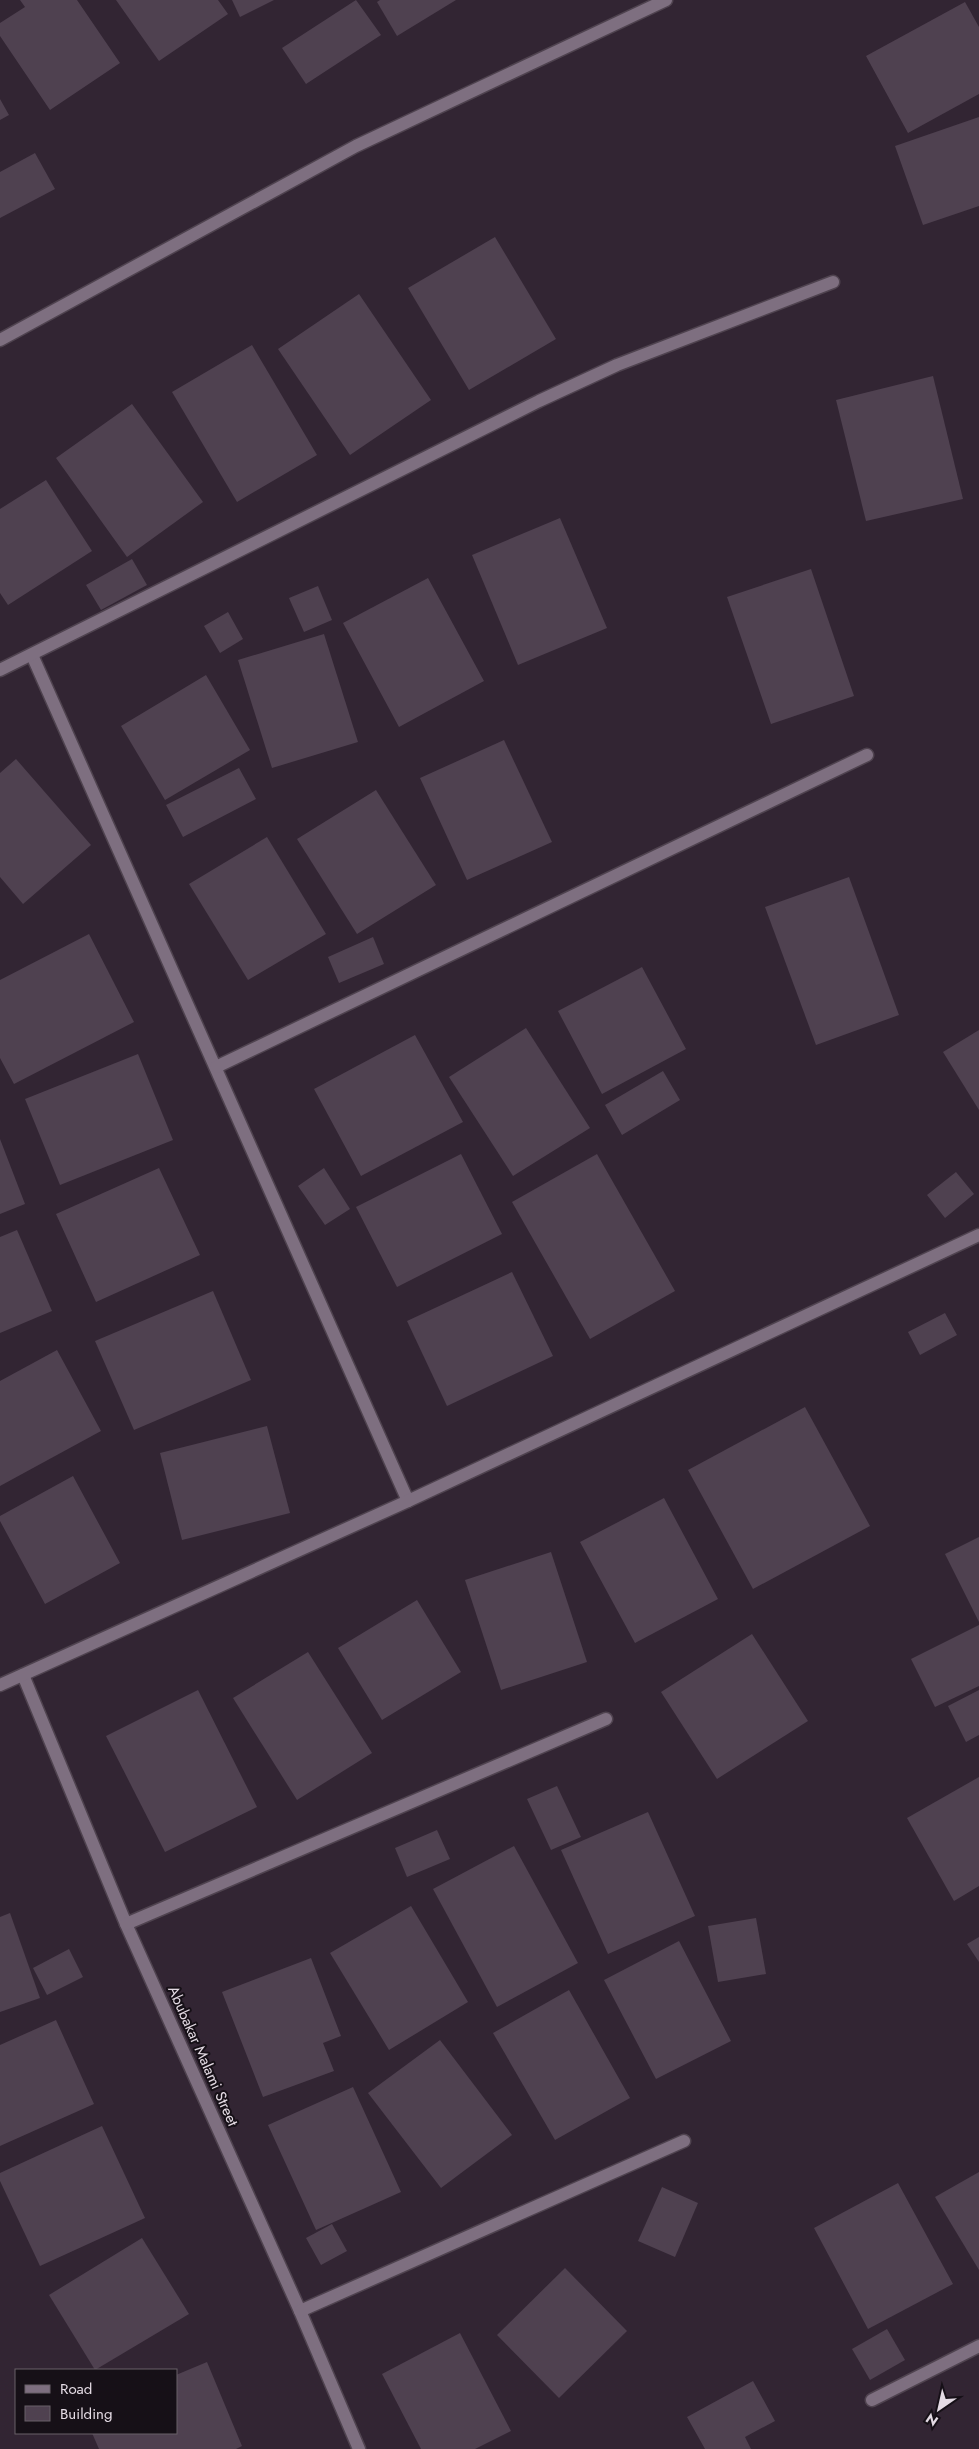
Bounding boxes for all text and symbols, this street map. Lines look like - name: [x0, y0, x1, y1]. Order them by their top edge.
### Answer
- street label: Abubakar Malami Street: [162, 1982, 244, 2130]
- legend: [15, 2369, 178, 2434]
- text: Road: [60, 2378, 92, 2400]
- north arrow: [914, 2384, 964, 2434]
- text: Building: [60, 2403, 112, 2425]
- text: N: [922, 2408, 942, 2431]

